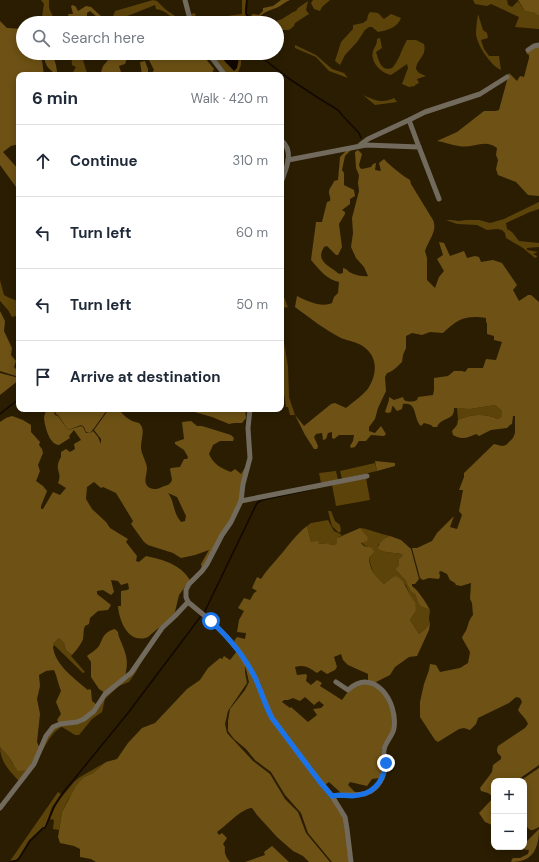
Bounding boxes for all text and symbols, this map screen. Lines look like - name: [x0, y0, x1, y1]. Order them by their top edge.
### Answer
- search box: [16, 16, 284, 60]
- icon: search: [30, 27, 52, 49]
- text: Search here: [62, 28, 145, 48]
- text: 6 min: [32, 87, 78, 109]
- text: Walk · 420 m: [191, 90, 268, 107]
- icon: ahead: [32, 150, 54, 172]
- text: Continue: [70, 151, 138, 171]
- text: 310 m: [233, 152, 268, 169]
- icon: left: [32, 222, 54, 244]
- text: Turn left: [70, 223, 131, 243]
- text: 60 m: [236, 224, 268, 241]
- icon: left: [32, 294, 54, 316]
- text: Turn left: [70, 295, 131, 315]
- text: 50 m: [236, 296, 268, 313]
- icon: arrive: [32, 366, 54, 388]
- text: Arrive at destination: [70, 367, 221, 387]
- route start: [202, 612, 220, 630]
- route end: [377, 754, 395, 772]
- map controls: [491, 778, 527, 850]
- button: +: [491, 778, 527, 814]
- button: −: [491, 814, 527, 850]

